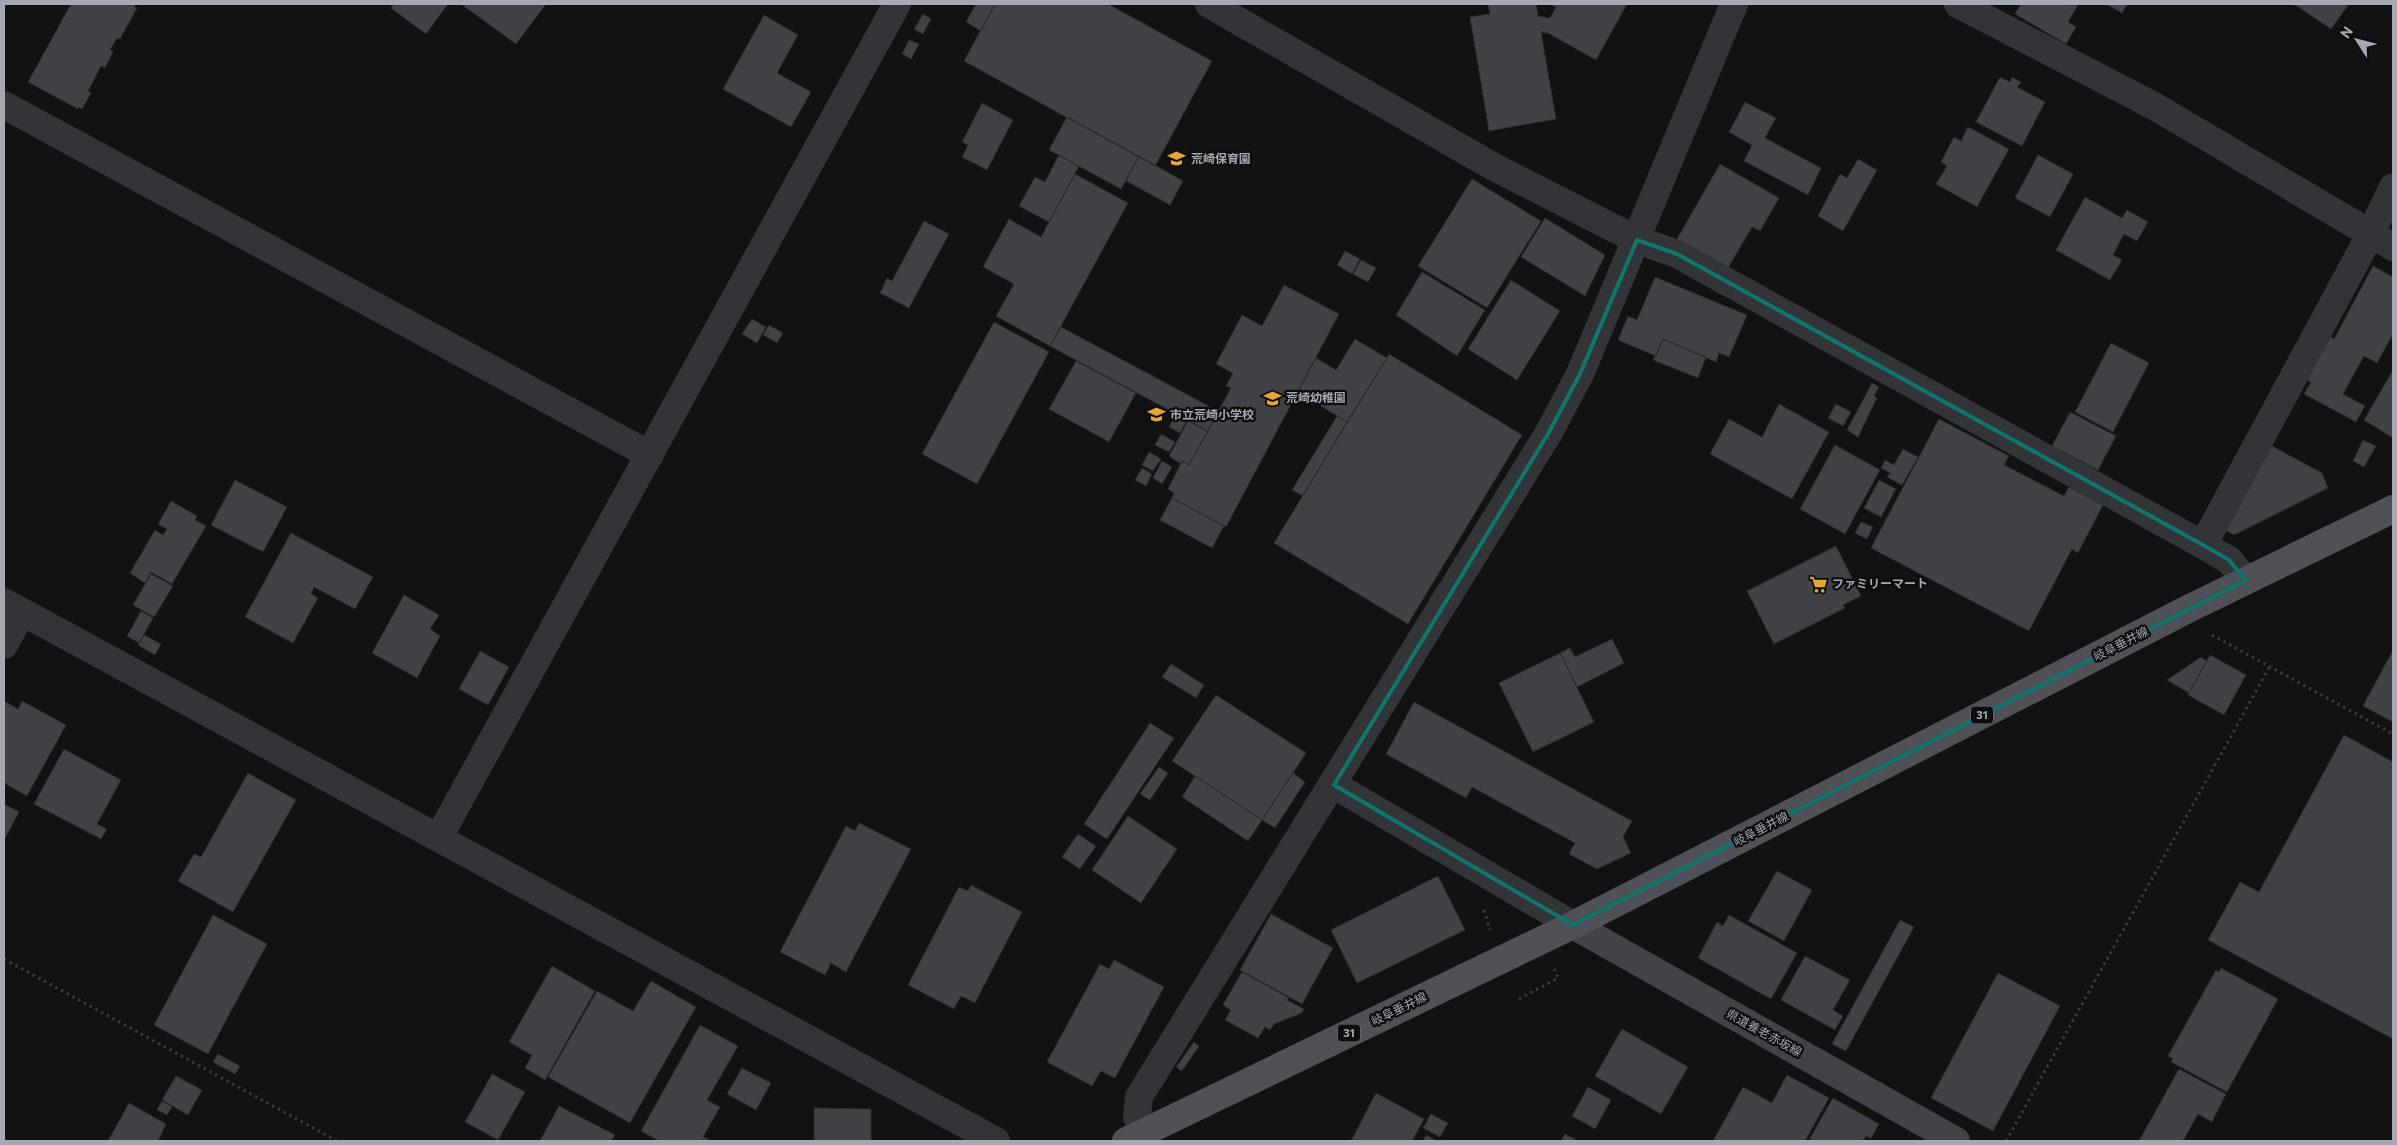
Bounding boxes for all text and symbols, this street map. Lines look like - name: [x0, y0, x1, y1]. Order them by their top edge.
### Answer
- north arrow: [2332, 15, 2382, 65]
- text: N: [2336, 23, 2356, 41]
- school or university icon: 荒崎保育園: [1167, 149, 1187, 169]
- place label: 荒崎保育園: [1191, 151, 1251, 165]
- school or university icon: 荒崎幼稚園: [1262, 388, 1282, 408]
- place label: 荒崎幼稚園: [1286, 390, 1346, 404]
- school or university icon: 市立荒崎小学校: [1146, 405, 1166, 425]
- place label: 市立荒崎小学校: [1170, 407, 1254, 421]
- supermarket icon: ファミリーマート: [1808, 574, 1828, 594]
- place label: ファミリーマート: [1832, 576, 1928, 590]
- street label: 岐阜垂井線: [2091, 623, 2150, 663]
- road number: 31: [1971, 706, 1993, 724]
- street label: 岐阜垂井線: [1731, 808, 1790, 848]
- street label: 岐阜垂井線: [1369, 989, 1429, 1028]
- street label: 県道養老赤坂線: [1724, 1006, 1805, 1059]
- road number: 31: [1338, 1024, 1360, 1042]

